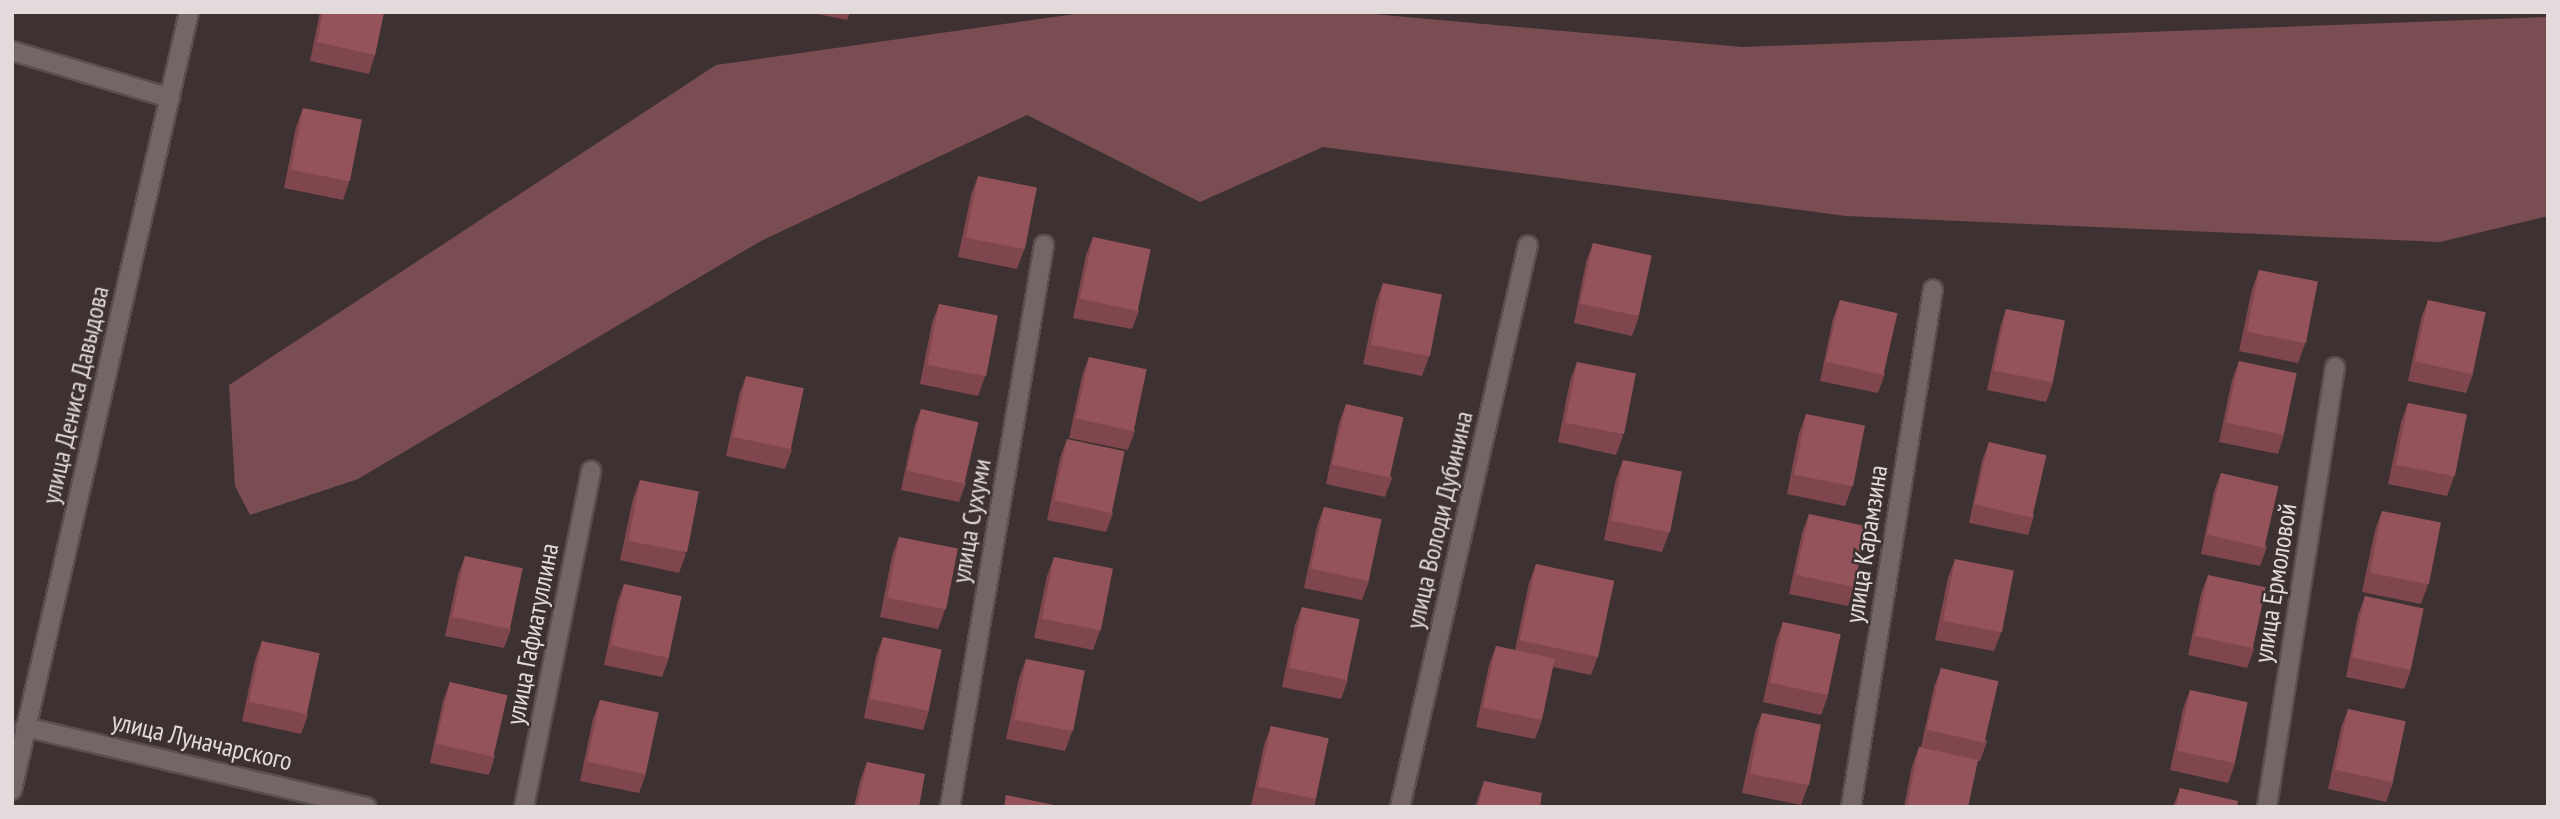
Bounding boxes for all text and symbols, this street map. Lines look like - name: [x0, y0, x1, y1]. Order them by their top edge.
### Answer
- street label: улица Дениса Давыдова: [35, 283, 115, 507]
- street label: улица Володи Дубинина: [1399, 408, 1479, 632]
- street label: улица Сухуми: [945, 456, 997, 586]
- street label: улица Карамзина: [1838, 463, 1894, 625]
- street label: улица Ермоловой: [2247, 501, 2303, 665]
- street label: улица Гафиатуллина: [499, 541, 565, 727]
- street label: улица Луначарского: [109, 705, 295, 777]

